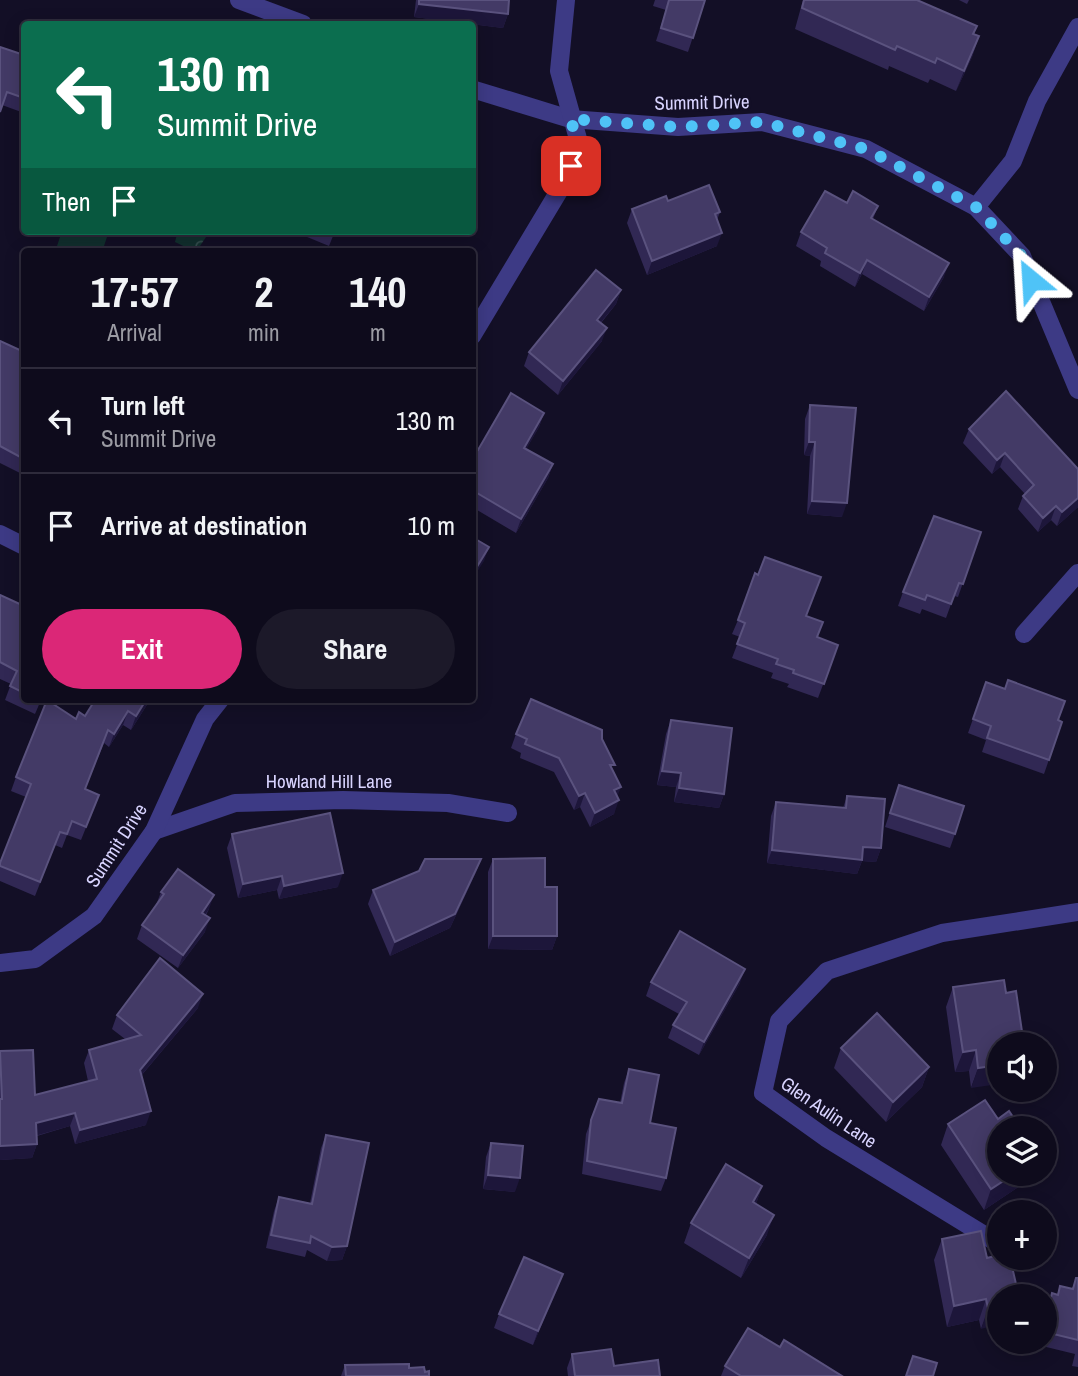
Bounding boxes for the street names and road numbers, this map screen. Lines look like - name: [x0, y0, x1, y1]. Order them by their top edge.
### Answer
- street label: Summit Drive: [654, 88, 750, 116]
- street label: Howland Hill Lane: [266, 768, 392, 794]
- street label: Summit Drive: [79, 798, 153, 892]
- street label: Glen Aulin Lane: [776, 1070, 882, 1154]

